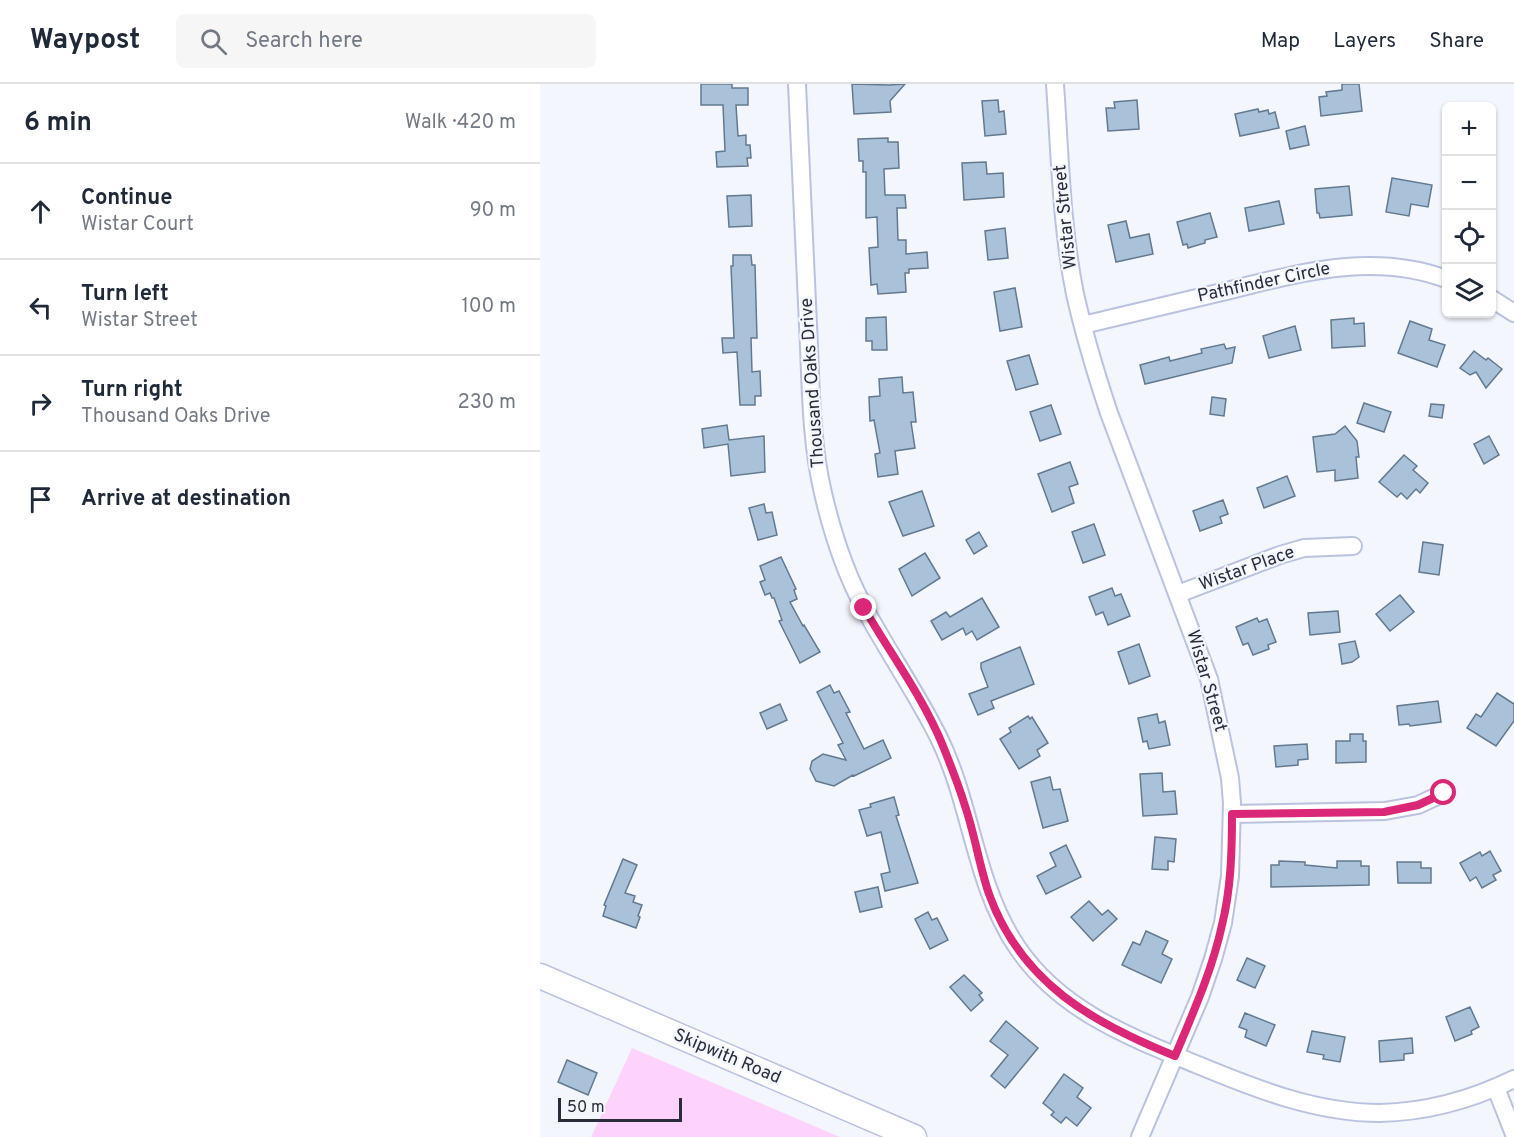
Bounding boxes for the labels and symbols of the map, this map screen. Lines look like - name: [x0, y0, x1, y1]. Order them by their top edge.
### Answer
- street label: Wistar Street: [1049, 164, 1083, 270]
- street label: Pathfinder Circle: [1196, 258, 1332, 308]
- street label: Thousand Oaks Drive: [796, 297, 830, 469]
- street label: Wistar Place: [1196, 541, 1298, 597]
- route end: [850, 594, 876, 620]
- street label: Wistar Street: [1180, 627, 1232, 735]
- route start: [1430, 779, 1456, 805]
- street label: Skipwith Road: [670, 1024, 784, 1090]
- scale bar: [558, 1095, 682, 1122]

